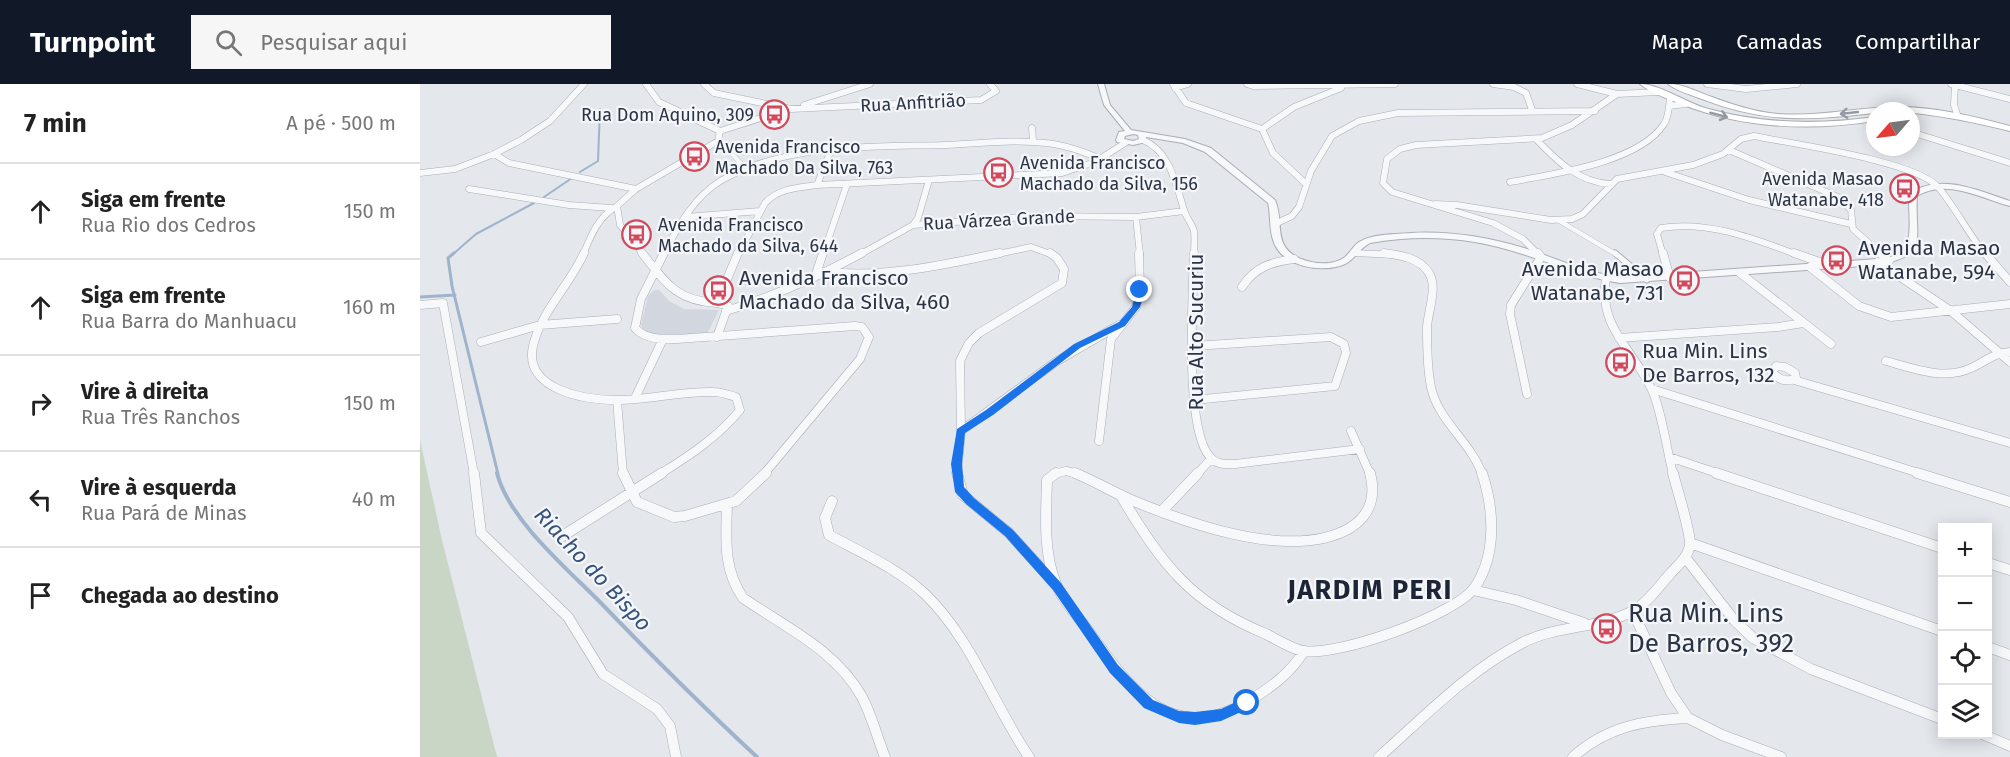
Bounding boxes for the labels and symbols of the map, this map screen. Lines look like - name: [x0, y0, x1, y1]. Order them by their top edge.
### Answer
- street label: Rua Anfitrião: [860, 89, 966, 117]
- bus stop icon: Rua Dom Aquino, 309: [759, 99, 791, 131]
- north arrow: [1866, 102, 1920, 156]
- place label: Rua Dom Aquino, 309: [581, 104, 754, 126]
- one-way arrow: [1840, 108, 1859, 119]
- one-way arrow: [1709, 110, 1728, 121]
- place label: Avenida Francisco Machado Da Silva, 763: [715, 136, 893, 179]
- bus stop icon: Avenida Francisco Machado Da Silva, 763: [678, 141, 710, 173]
- place label: Avenida Francisco Machado da Silva, 156: [1020, 152, 1198, 195]
- bus stop icon: Avenida Francisco Machado da Silva, 156: [983, 157, 1015, 189]
- place label: Avenida Masao Watanabe, 418: [1762, 168, 1884, 211]
- bus stop icon: Avenida Masao Watanabe, 418: [1889, 173, 1921, 205]
- street label: Rua Várzea Grande: [922, 205, 1076, 235]
- place label: Avenida Francisco Machado da Silva, 644: [658, 214, 839, 257]
- bus stop icon: Avenida Francisco Machado da Silva, 644: [621, 219, 653, 251]
- place label: Avenida Masao Watanabe, 594: [1858, 235, 2000, 285]
- bus stop icon: Avenida Masao Watanabe, 594: [1821, 244, 1853, 276]
- street label: Rua Alto Sucuriu: [1183, 253, 1209, 411]
- place label: Avenida Masao Watanabe, 731: [1522, 256, 1664, 306]
- place label: Avenida Francisco Machado da Silva, 460: [739, 265, 950, 315]
- bus stop icon: Avenida Masao Watanabe, 731: [1669, 265, 1701, 297]
- bus stop icon: Avenida Francisco Machado da Silva, 460: [702, 274, 734, 306]
- route end: [1126, 276, 1152, 302]
- place label: Rua Min. Lins De Barros, 132: [1642, 338, 1775, 388]
- bus stop icon: Rua Min. Lins De Barros, 132: [1605, 347, 1637, 379]
- water label: Riacho do Bispo: [529, 501, 657, 637]
- district label: JARDIM PERI: [1286, 574, 1453, 606]
- place label: Rua Min. Lins De Barros, 392: [1628, 598, 1794, 659]
- bus stop icon: Rua Min. Lins De Barros, 392: [1591, 612, 1623, 644]
- route start: [1233, 689, 1259, 715]

